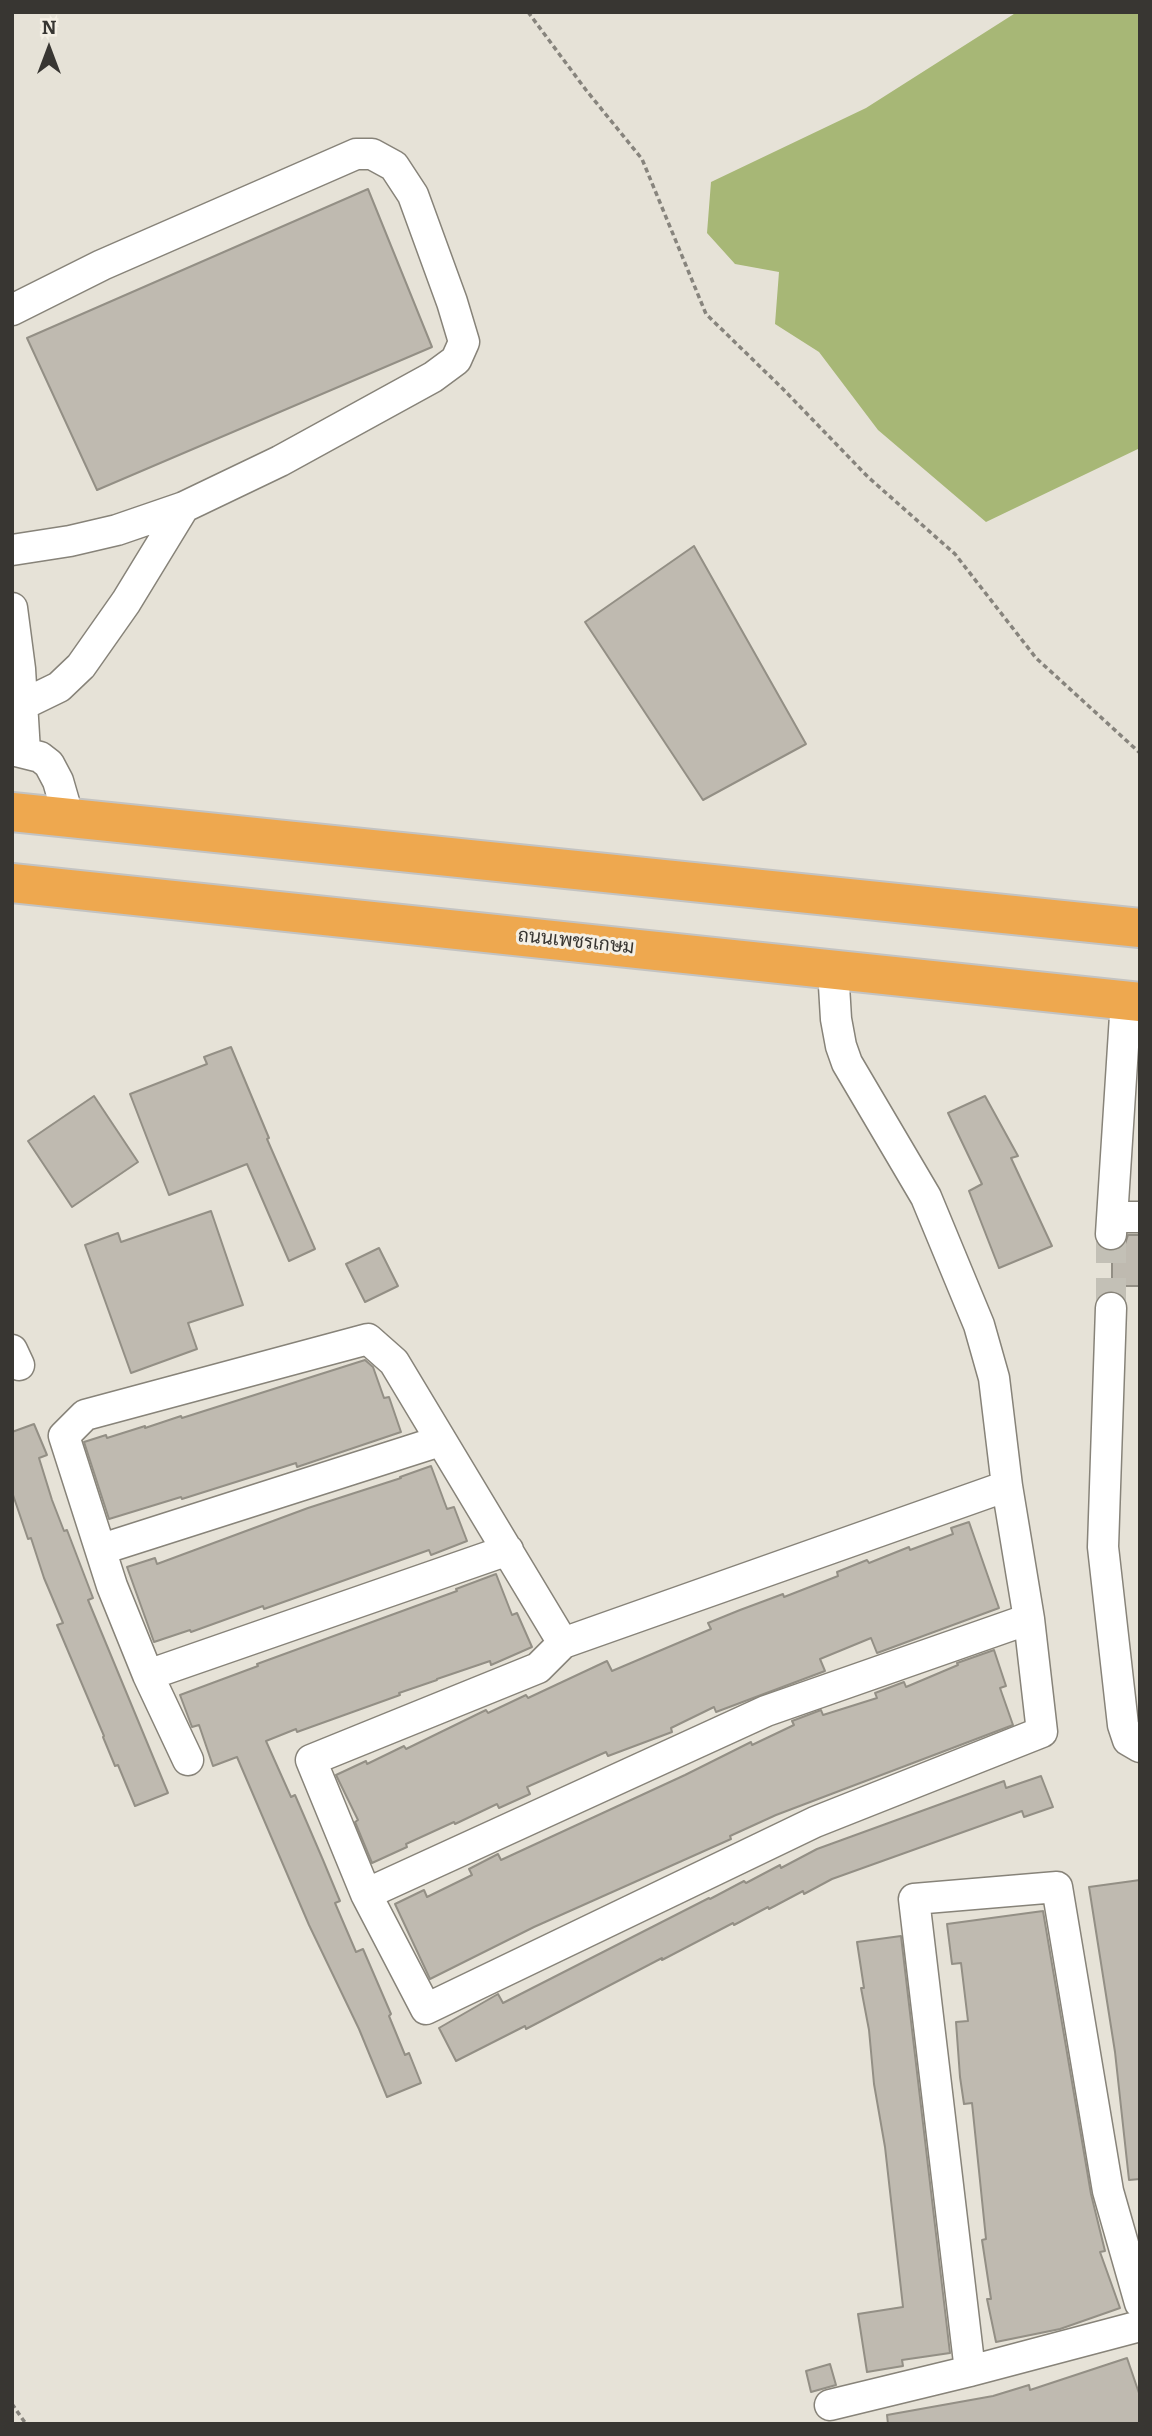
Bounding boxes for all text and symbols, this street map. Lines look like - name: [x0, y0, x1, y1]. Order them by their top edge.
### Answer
- north arrow: [14, 14, 84, 84]
- text: N: [42, 16, 56, 39]
- street label: ถนนเพชรเกษม: [517, 925, 635, 959]

